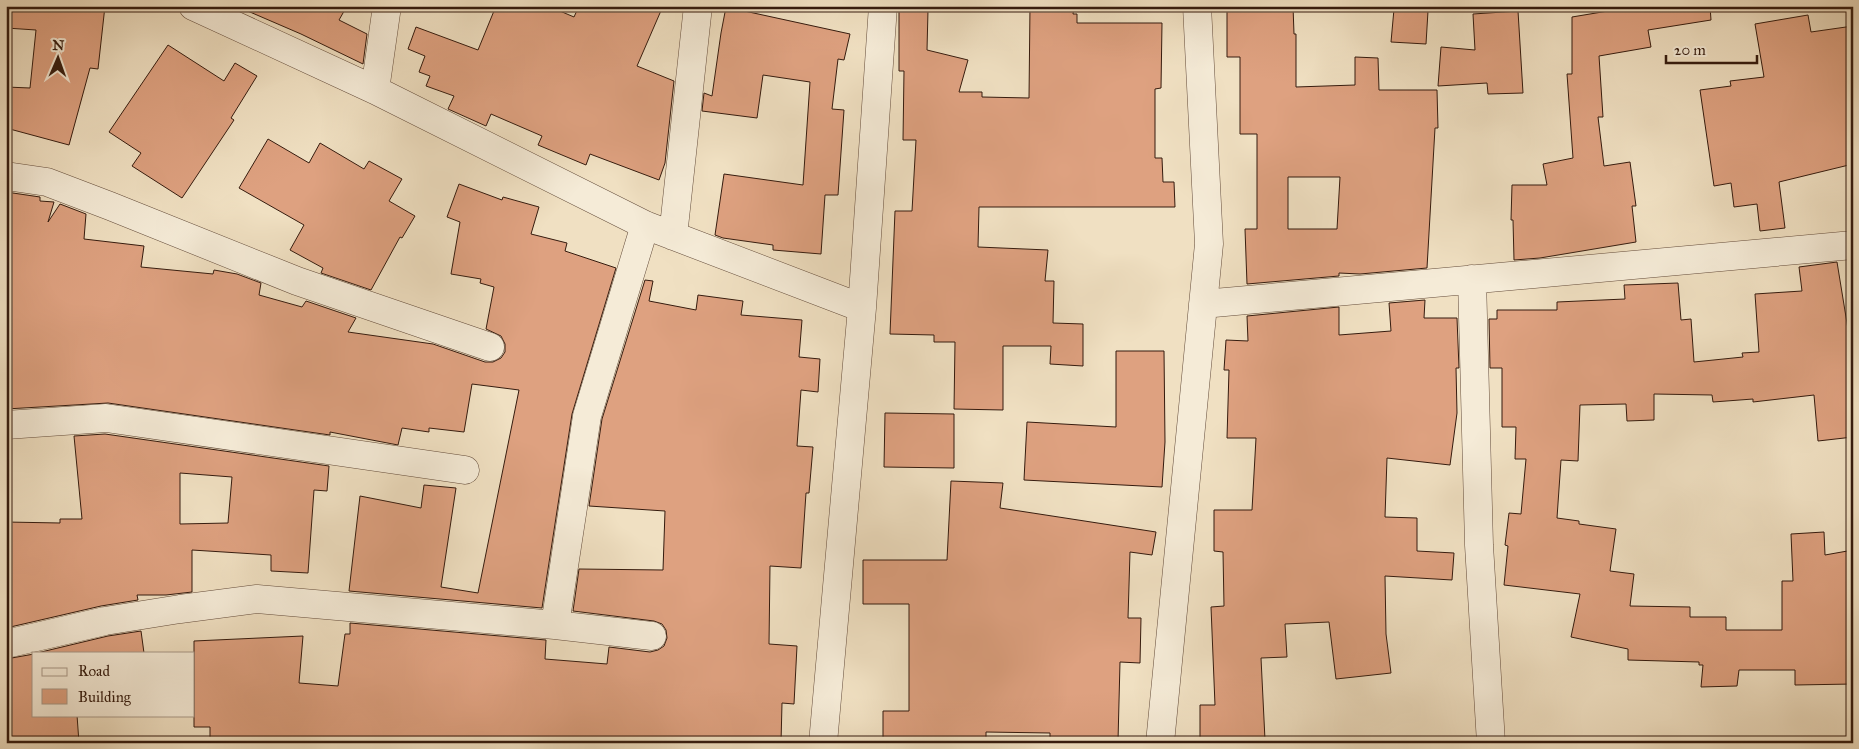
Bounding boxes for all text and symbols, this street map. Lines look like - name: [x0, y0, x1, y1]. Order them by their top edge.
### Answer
- north arrow: [32, 32, 82, 82]
- scale bar: [1666, 32, 1758, 64]
- text: N: [52, 37, 65, 54]
- text: 20 m: [1674, 41, 1706, 59]
- legend: [32, 652, 195, 716]
- text: Road: [78, 662, 110, 680]
- text: Building: [78, 688, 132, 706]

